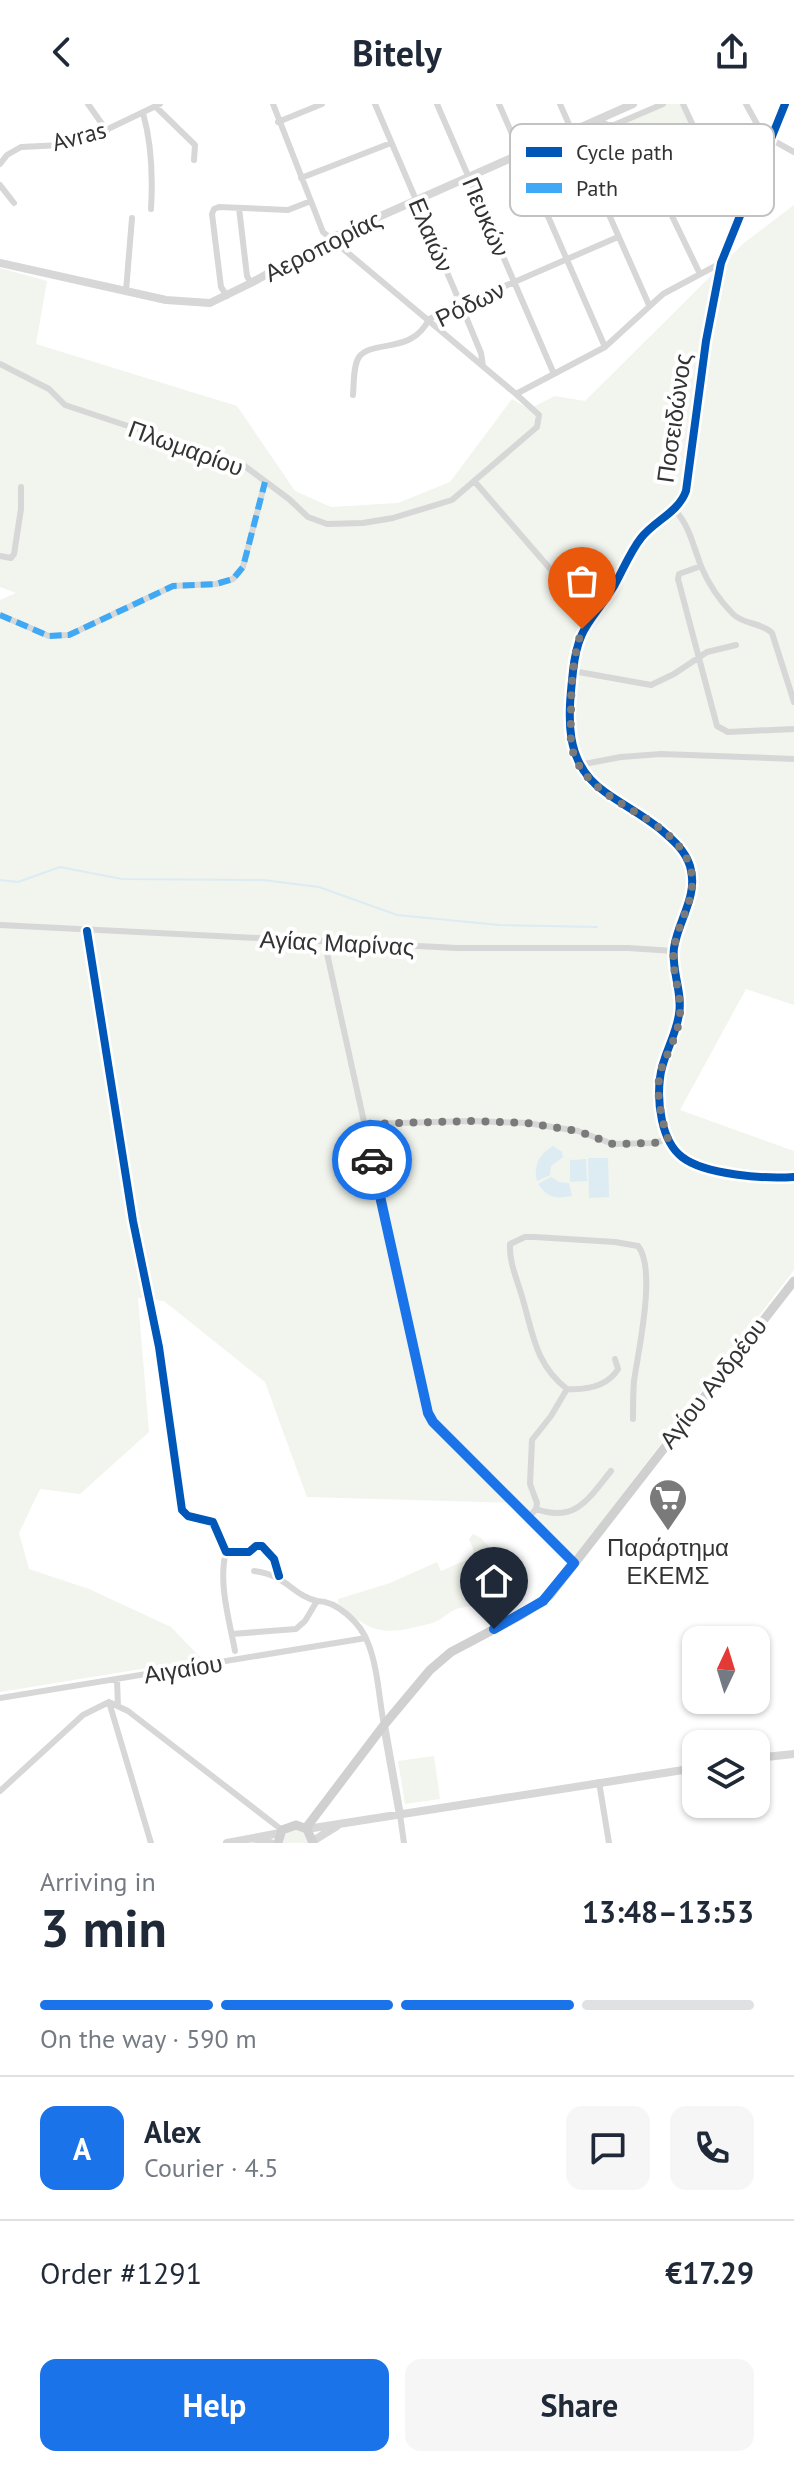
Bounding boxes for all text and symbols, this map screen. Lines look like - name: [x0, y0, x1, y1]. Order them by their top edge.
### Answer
- text: Bitely: [352, 29, 442, 76]
- icon: back: [40, 30, 84, 74]
- icon: share: [710, 30, 754, 74]
- street label: Avras: [48, 114, 110, 158]
- legend: [510, 124, 774, 216]
- text: Cycle path: [576, 138, 673, 166]
- street label: Πευκών: [455, 172, 517, 262]
- text: Path: [576, 174, 618, 202]
- street label: Ελαιών: [402, 193, 460, 277]
- street label: Αεροπορίας: [259, 203, 387, 289]
- street label: Ρόδων: [430, 274, 510, 334]
- street label: Ποσειδώνος: [650, 351, 698, 485]
- street label: Πλωμαρίου: [124, 413, 248, 483]
- pin: [548, 547, 616, 629]
- icon: bag: [560, 559, 604, 603]
- street label: Αγίας Μαρίνας: [259, 923, 415, 963]
- courier: [332, 1120, 412, 1200]
- icon: car: [350, 1138, 394, 1182]
- street label: Αγίου Ανδρέου: [652, 1311, 774, 1455]
- supermarket icon: Παράρτημα ΕΚΕΜΣ: [647, 1477, 689, 1532]
- place label: Παράρτημα ΕΚΕΜΣ: [607, 1532, 729, 1591]
- pin: [460, 1547, 528, 1629]
- icon: home: [472, 1559, 516, 1603]
- north arrow: [682, 1626, 770, 1714]
- map controls: [682, 1626, 770, 1818]
- street label: Αιγαίου: [142, 1648, 224, 1690]
- button: layers: [682, 1730, 770, 1818]
- text: Arriving in: [40, 1865, 156, 1898]
- text: 13:48–13:53: [582, 1892, 754, 1931]
- text: 3 min: [40, 1894, 167, 1961]
- text: On the way · 590 m: [40, 2022, 257, 2055]
- button: chat: [566, 2106, 650, 2190]
- button: phone: [670, 2106, 754, 2190]
- text: Alex: [144, 2112, 201, 2151]
- text: A: [73, 2129, 91, 2168]
- text: Courier · 4.5: [144, 2151, 278, 2184]
- text: Order #1291: [40, 2253, 202, 2292]
- text: €17.29: [665, 2253, 754, 2292]
- button: Help: [40, 2359, 389, 2451]
- button: Share: [405, 2359, 754, 2451]

